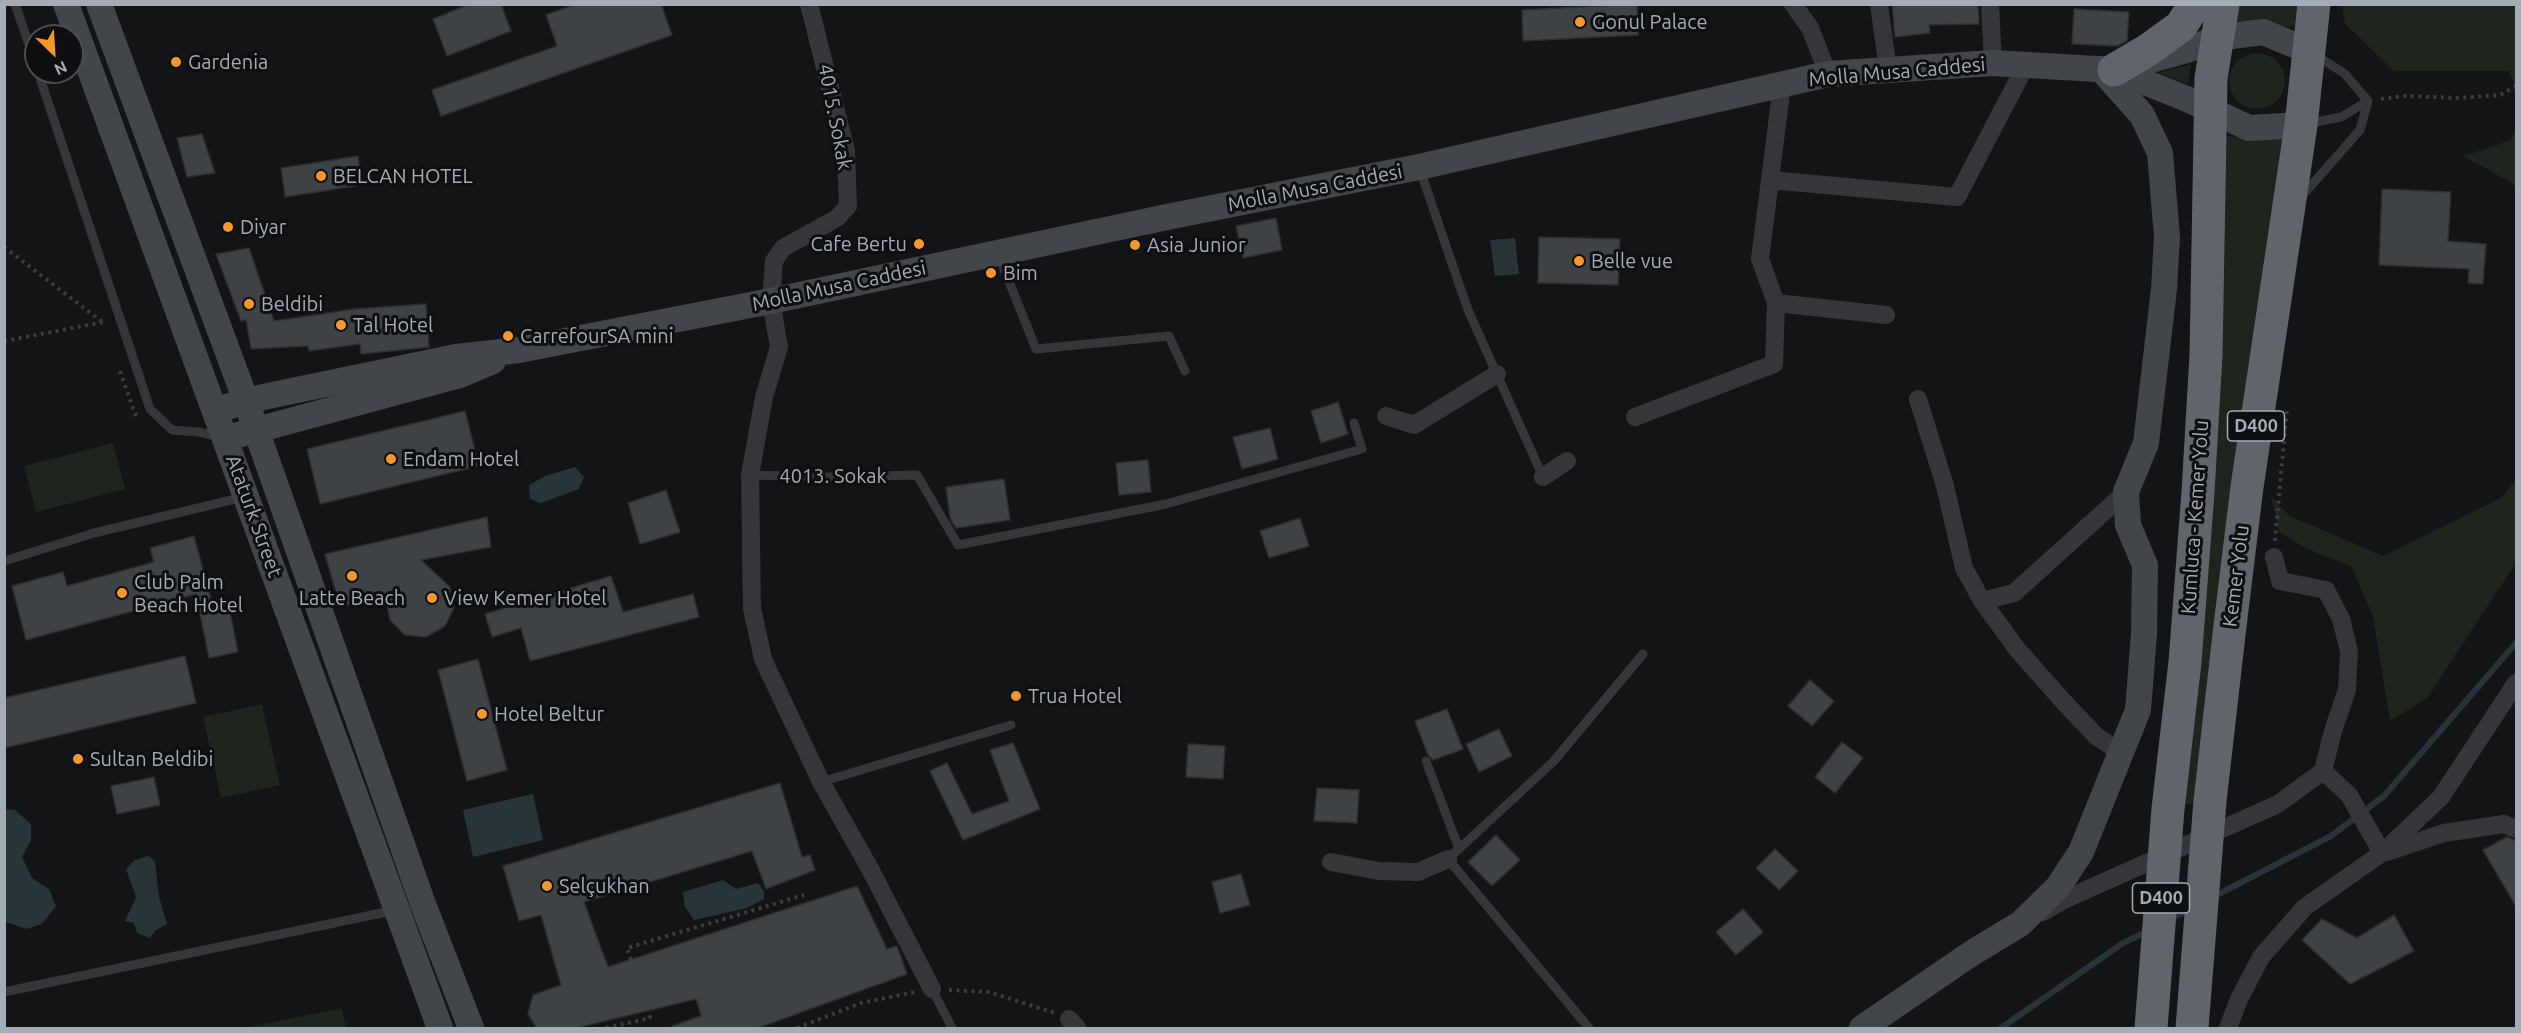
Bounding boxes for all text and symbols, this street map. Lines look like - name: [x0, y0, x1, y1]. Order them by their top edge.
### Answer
- place label: Gonul Palace: [1592, 10, 1708, 34]
- marker: Gonul Palace: [1573, 15, 1587, 29]
- north arrow: [24, 24, 84, 84]
- place label: Gardenia: [188, 50, 268, 74]
- street label: Molla Musa Caddesi: [1808, 52, 1986, 92]
- marker: Gardenia: [169, 55, 183, 69]
- text: N: [52, 58, 70, 79]
- street label: 4015. Sokak: [813, 62, 857, 172]
- street label: Molla Musa Caddesi: [1226, 159, 1404, 217]
- place label: BELCAN HOTEL: [333, 164, 473, 188]
- marker: BELCAN HOTEL: [314, 169, 328, 183]
- place label: Diyar: [240, 215, 286, 239]
- marker: Diyar: [221, 220, 235, 234]
- place label: Cafe Bertu: [811, 232, 907, 256]
- place label: Asia Junior: [1147, 233, 1245, 257]
- marker: Cafe Bertu: [912, 237, 926, 251]
- marker: Asia Junior: [1128, 238, 1142, 252]
- place label: Belle vue: [1591, 249, 1673, 273]
- marker: Belle vue: [1572, 254, 1586, 268]
- street label: Molla Musa Caddesi: [750, 256, 928, 316]
- place label: Bim: [1003, 261, 1038, 285]
- marker: Bim: [984, 266, 998, 280]
- place label: Beldibi: [261, 292, 323, 316]
- marker: Beldibi: [242, 297, 256, 311]
- place label: Tal Hotel: [353, 313, 433, 337]
- marker: Tal Hotel: [334, 318, 348, 332]
- place label: CarrefourSA mini: [520, 324, 673, 348]
- marker: CarrefourSA mini: [501, 329, 515, 343]
- road number: D400: [2228, 411, 2284, 441]
- street label: Kumluca - Kemer Yolu: [2176, 419, 2214, 615]
- place label: Endam Hotel: [403, 447, 519, 471]
- street label: Ataturk Street: [221, 452, 287, 580]
- marker: Endam Hotel: [384, 452, 398, 466]
- street label: 4013. Sokak: [779, 464, 887, 488]
- street label: Kemer Yolu: [2218, 524, 2254, 628]
- marker: Latte Beach: [345, 569, 359, 583]
- place label: Club Palm Beach Hotel: [134, 570, 243, 617]
- marker: Club Palm Beach Hotel: [115, 586, 129, 600]
- place label: Latte Beach: [299, 586, 405, 610]
- place label: View Kemer Hotel: [444, 586, 606, 610]
- marker: View Kemer Hotel: [425, 591, 439, 605]
- place label: Trua Hotel: [1028, 684, 1122, 708]
- marker: Trua Hotel: [1009, 689, 1023, 703]
- place label: Hotel Beltur: [494, 702, 604, 726]
- marker: Hotel Beltur: [475, 707, 489, 721]
- place label: Sultan Beldibi: [90, 747, 213, 771]
- marker: Sultan Beldibi: [71, 752, 85, 766]
- place label: Selçukhan: [559, 874, 650, 898]
- marker: Selçukhan: [540, 879, 554, 893]
- road number: D400: [2132, 883, 2190, 913]

